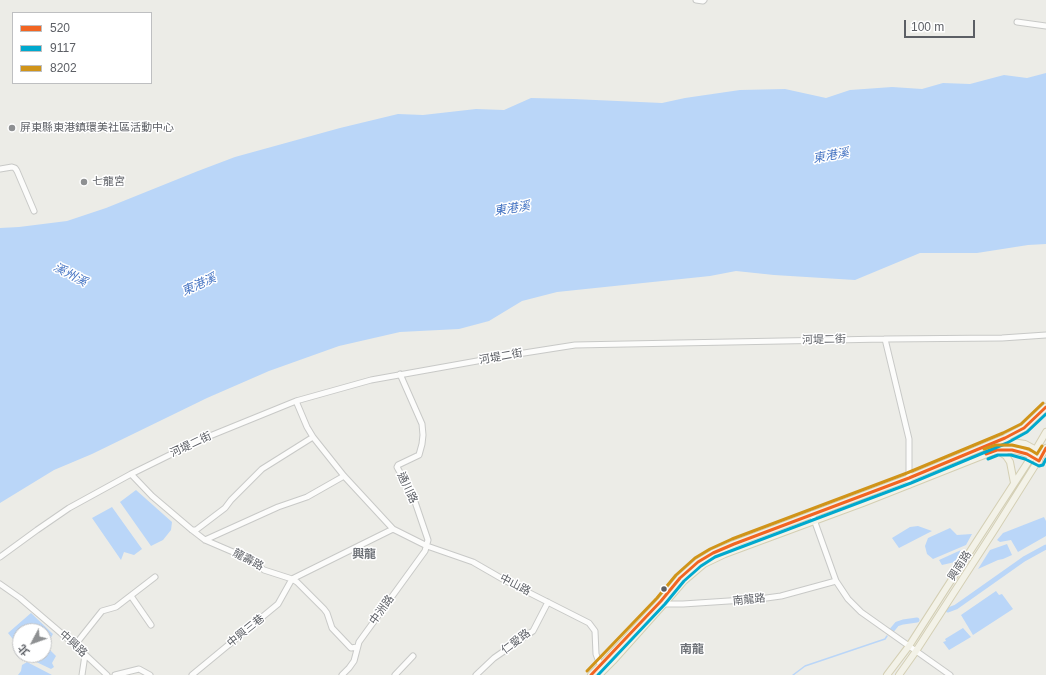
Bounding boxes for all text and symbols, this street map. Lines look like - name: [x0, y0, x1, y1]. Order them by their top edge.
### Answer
- legend: [12, 12, 152, 84]
- scale bar: [906, 12, 977, 38]
- text: 100 m: [911, 20, 944, 34]
- text: 520: [50, 21, 70, 35]
- text: 9117: [50, 41, 76, 55]
- text: 8202: [50, 61, 77, 75]
- place label: 屏東縣東港鎮環美社區活動中心: [20, 121, 174, 135]
- marker: 屏東縣東港鎮環美社區活動中心: [7, 123, 17, 133]
- water label: 東港溪: [812, 146, 850, 166]
- place label: 七龍宮: [92, 175, 125, 189]
- marker: 七龍宮: [79, 177, 89, 187]
- water label: 東港溪: [493, 199, 531, 219]
- water label: 溪州溪: [51, 260, 89, 290]
- water label: 東港溪: [180, 271, 218, 299]
- street label: 河堤二街: [802, 333, 846, 347]
- street label: 河堤二街: [478, 347, 524, 367]
- street label: 河堤二街: [168, 430, 214, 460]
- street label: 通川路: [394, 470, 420, 506]
- street label: 龍壽路: [230, 546, 266, 574]
- district label: 興龍: [352, 548, 376, 562]
- street label: 興南路: [945, 549, 975, 583]
- street label: 中山路: [497, 572, 533, 598]
- unlabelled marker: [659, 584, 669, 594]
- street label: 南龍路: [732, 592, 766, 608]
- street label: 中洲路: [367, 593, 397, 627]
- street label: 中興三巷: [225, 612, 267, 650]
- north arrow: [12, 623, 52, 663]
- street label: 仁愛路: [499, 627, 533, 657]
- street label: 中興路: [56, 628, 90, 660]
- text: 北: [16, 642, 32, 658]
- district label: 南龍: [680, 643, 704, 657]

